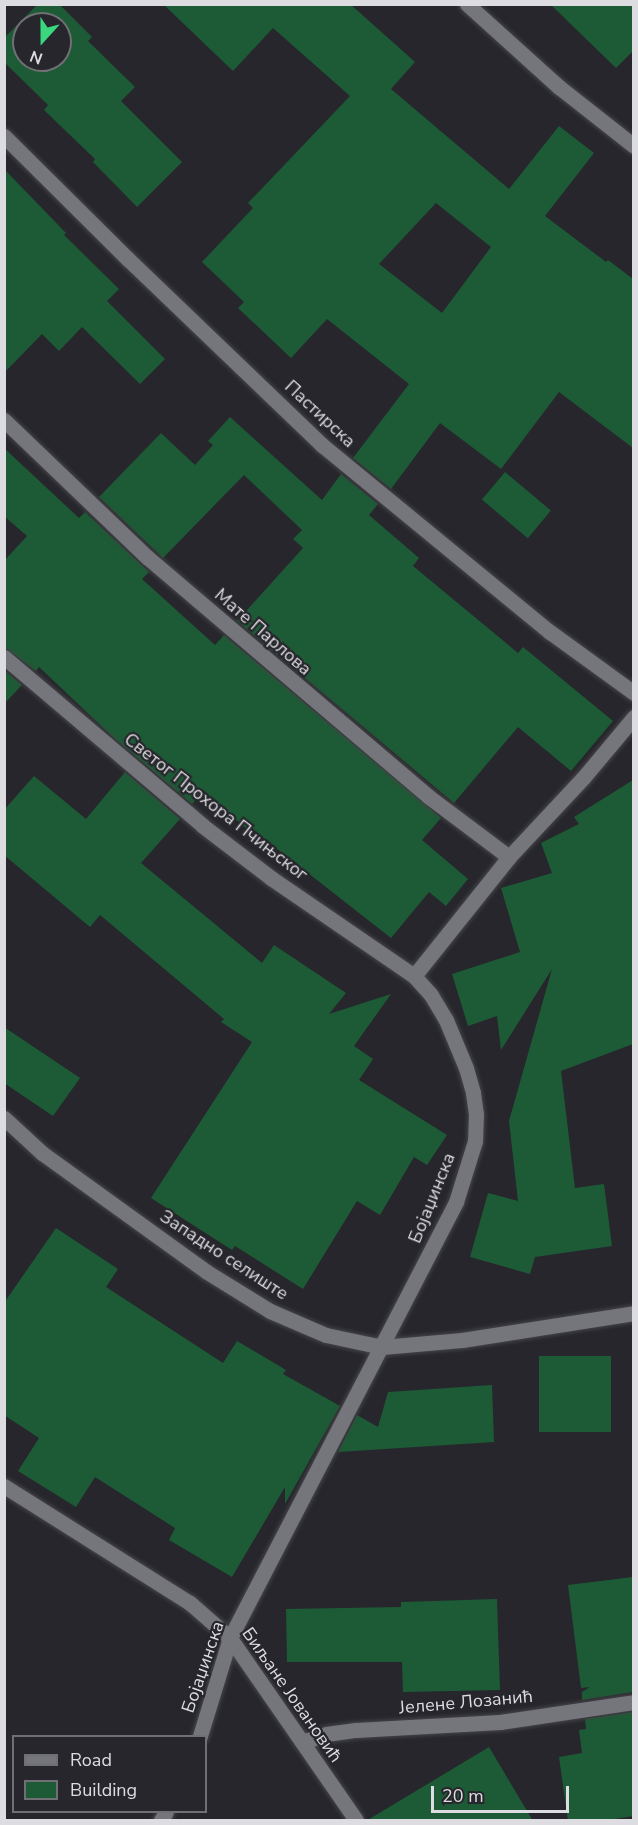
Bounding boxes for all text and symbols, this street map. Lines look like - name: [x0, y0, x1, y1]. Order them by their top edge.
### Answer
- north arrow: [12, 12, 72, 72]
- text: N: [27, 45, 46, 69]
- street label: Пастирска: [280, 376, 360, 452]
- street label: Мате Парлова: [210, 584, 316, 680]
- street label: Светог Прохора Пчињског: [120, 729, 312, 885]
- street label: Бојаџинска: [404, 1150, 460, 1246]
- street label: Западно селиште: [156, 1205, 292, 1305]
- street label: Бојаџинска: [177, 1618, 229, 1716]
- street label: Биљане Јовановић: [237, 1623, 347, 1767]
- street label: Јелене Лозанић: [398, 1685, 534, 1719]
- legend: [12, 1735, 207, 1813]
- text: Road: [70, 1748, 112, 1772]
- scale bar: [434, 1774, 572, 1812]
- text: Building: [70, 1778, 137, 1802]
- text: 20 m: [442, 1784, 484, 1808]

